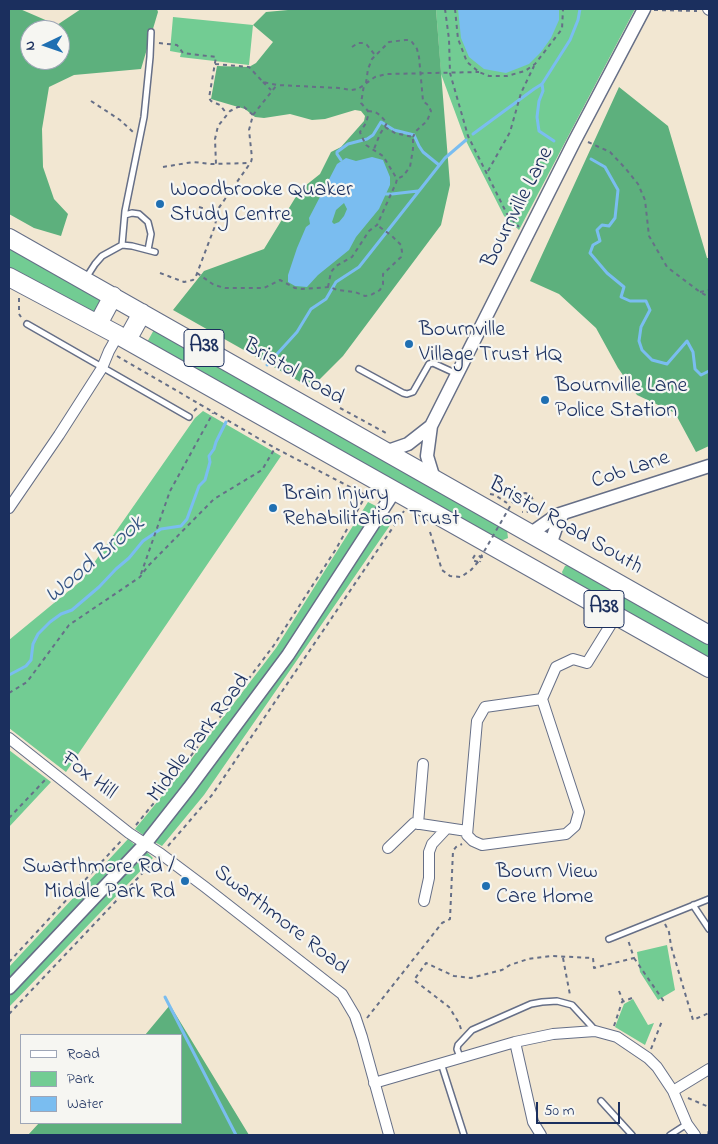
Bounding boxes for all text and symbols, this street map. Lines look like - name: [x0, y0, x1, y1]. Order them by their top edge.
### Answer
- north arrow: [20, 20, 70, 70]
- text: N: [20, 40, 41, 51]
- street label: Bournville Lane: [477, 143, 561, 273]
- place label: Woodbrooke Quaker Study Centre: [170, 178, 353, 230]
- marker: Woodbrooke Quaker Study Centre: [154, 198, 166, 210]
- place label: Bournville Village Trust HQ: [419, 318, 562, 370]
- road number: A38: [184, 329, 224, 366]
- street label: Bristol Road: [238, 334, 348, 412]
- marker: Bournville Village Trust HQ: [403, 338, 415, 350]
- place label: Bournville Lane Police Station: [555, 374, 687, 426]
- marker: Bournville Lane Police Station: [539, 394, 551, 406]
- street label: Cob Lane: [589, 446, 673, 496]
- street label: Bristol Road South: [483, 472, 647, 582]
- place label: Brain Injury Rehabilitation Trust: [283, 482, 460, 534]
- marker: Brain Injury Rehabilitation Trust: [267, 502, 279, 514]
- water label: Wood Brook: [40, 511, 152, 611]
- road number: A38: [584, 590, 624, 628]
- street label: Middle Park Road: [143, 669, 257, 809]
- street label: Fox Hill: [55, 747, 121, 807]
- place label: Swarthmore Rd / Middle Park Rd: [22, 855, 175, 906]
- street label: Swarthmore Road: [207, 860, 353, 982]
- place label: Bourn View Care Home: [496, 860, 598, 911]
- marker: Swarthmore Rd / Middle Park Rd: [179, 875, 191, 887]
- marker: Bourn View Care Home: [480, 880, 492, 892]
- legend: [20, 1034, 182, 1124]
- text: Road: [67, 1043, 100, 1065]
- text: Park: [67, 1068, 94, 1090]
- scale bar: [538, 1092, 622, 1124]
- text: Water: [67, 1093, 103, 1115]
- text: 50 m: [544, 1100, 574, 1122]

